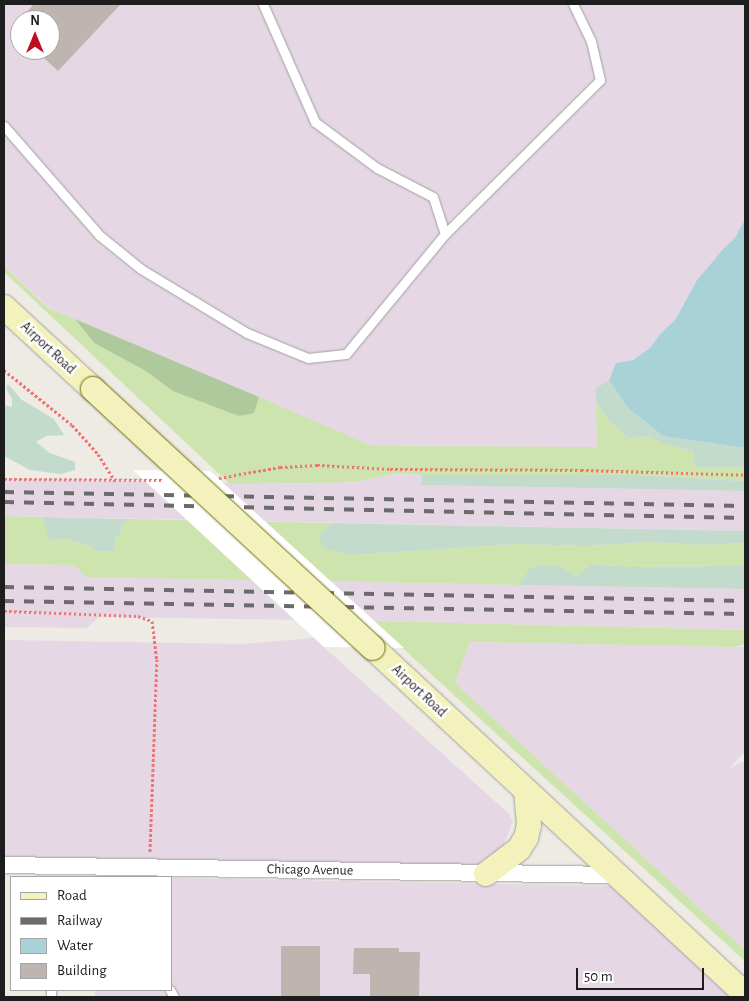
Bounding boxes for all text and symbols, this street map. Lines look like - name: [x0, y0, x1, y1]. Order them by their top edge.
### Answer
- north arrow: [10, 10, 60, 60]
- text: N: [30, 14, 40, 28]
- street label: Airport Road: [17, 318, 79, 378]
- street label: Airport Road: [388, 661, 450, 721]
- street label: Chicago Avenue: [267, 861, 353, 879]
- legend: [10, 876, 172, 991]
- text: Road: [57, 888, 87, 903]
- text: Railway: [57, 913, 102, 928]
- text: Water: [57, 938, 93, 953]
- scale bar: [579, 958, 706, 990]
- text: Building: [57, 963, 107, 978]
- text: 50 m: [584, 969, 613, 984]

